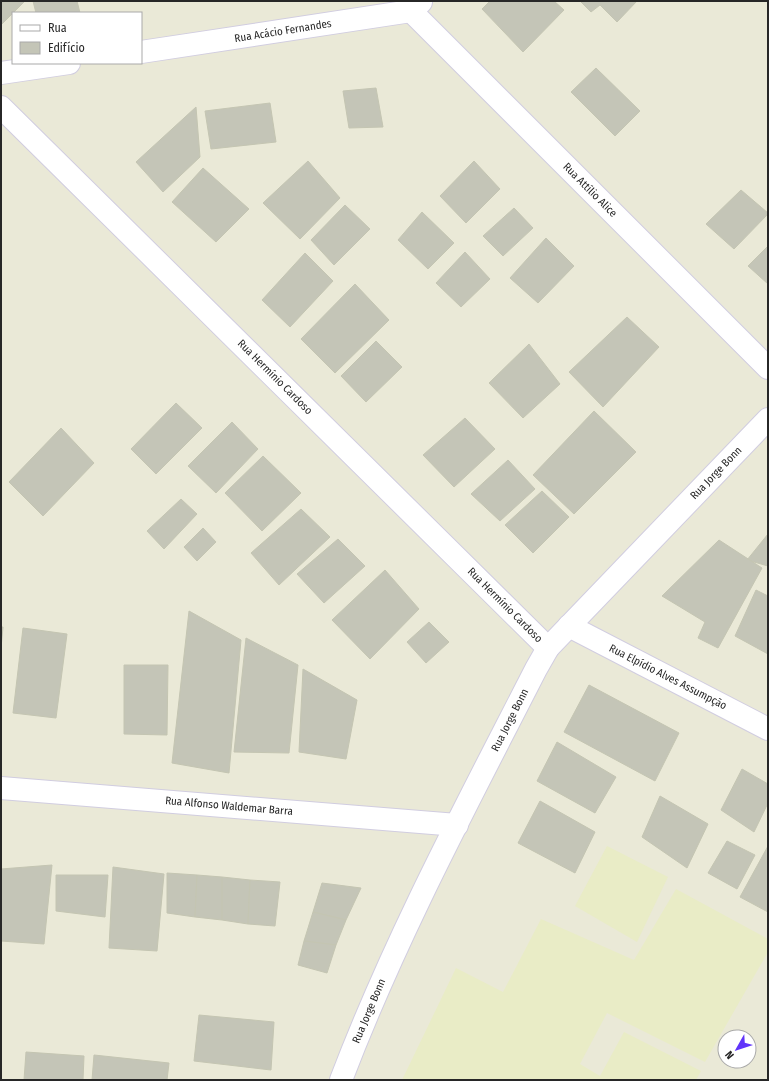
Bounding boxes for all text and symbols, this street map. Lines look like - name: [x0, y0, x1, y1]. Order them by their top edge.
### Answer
- legend: [12, 12, 142, 64]
- street label: Rua Acácio Fernandes: [234, 17, 333, 45]
- text: Rua: [48, 21, 67, 35]
- text: Edifício: [48, 41, 85, 55]
- street label: Rua Attílio Alice: [560, 160, 620, 220]
- street label: Rua Hermínio Cardoso: [235, 337, 315, 417]
- street label: Rua Jorge Bonn: [687, 444, 745, 502]
- street label: Rua Hermínio Cardoso: [465, 565, 545, 645]
- street label: Rua Elpídio Alves Assumpção: [607, 642, 729, 712]
- street label: Rua Jorge Bonn: [489, 686, 531, 754]
- street label: Rua Alfonso Waldemar Barra: [165, 794, 293, 818]
- street label: Rua Jorge Bonn: [350, 977, 388, 1045]
- north arrow: [717, 1029, 757, 1069]
- text: N: [722, 1048, 737, 1062]

